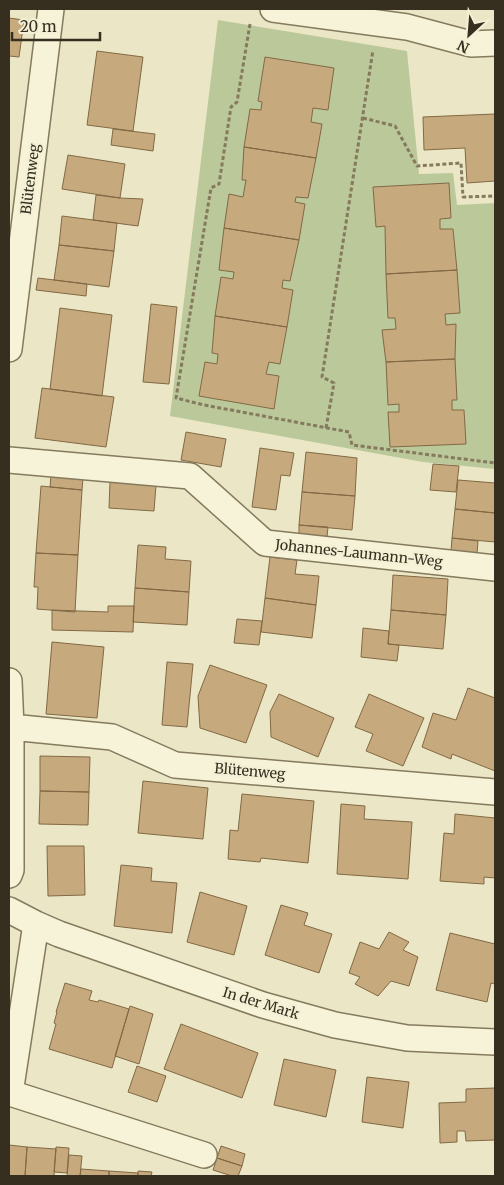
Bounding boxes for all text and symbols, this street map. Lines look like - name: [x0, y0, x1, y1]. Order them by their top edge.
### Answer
- scale bar: [12, 10, 100, 42]
- north arrow: [444, 10, 494, 60]
- text: 20 m: [20, 17, 57, 36]
- text: N: [454, 36, 472, 57]
- street label: Blütenweg: [17, 142, 43, 215]
- street label: Johannes-Laumann-Weg: [273, 535, 444, 571]
- street label: Blütenweg: [214, 759, 287, 783]
- street label: In der Mark: [220, 983, 302, 1023]

